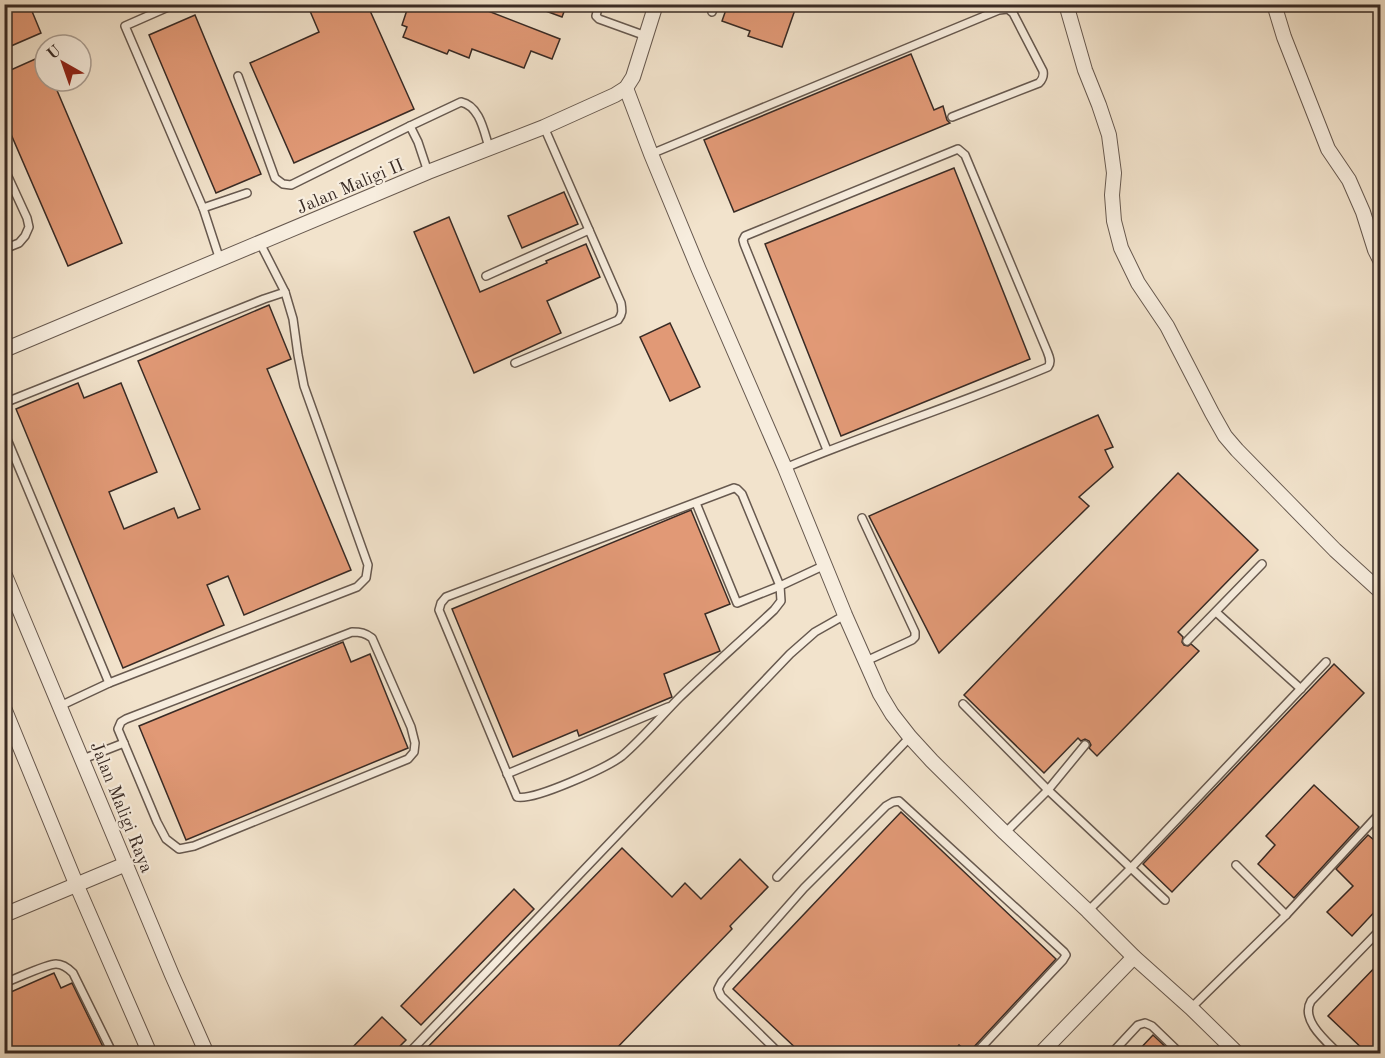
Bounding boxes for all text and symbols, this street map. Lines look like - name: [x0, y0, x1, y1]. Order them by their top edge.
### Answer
- north arrow: [33, 33, 93, 93]
- text: U: [45, 43, 65, 63]
- street label: Jalan Maligi II: [294, 156, 407, 218]
- street label: Jalan Maligi Raya: [87, 739, 156, 876]

